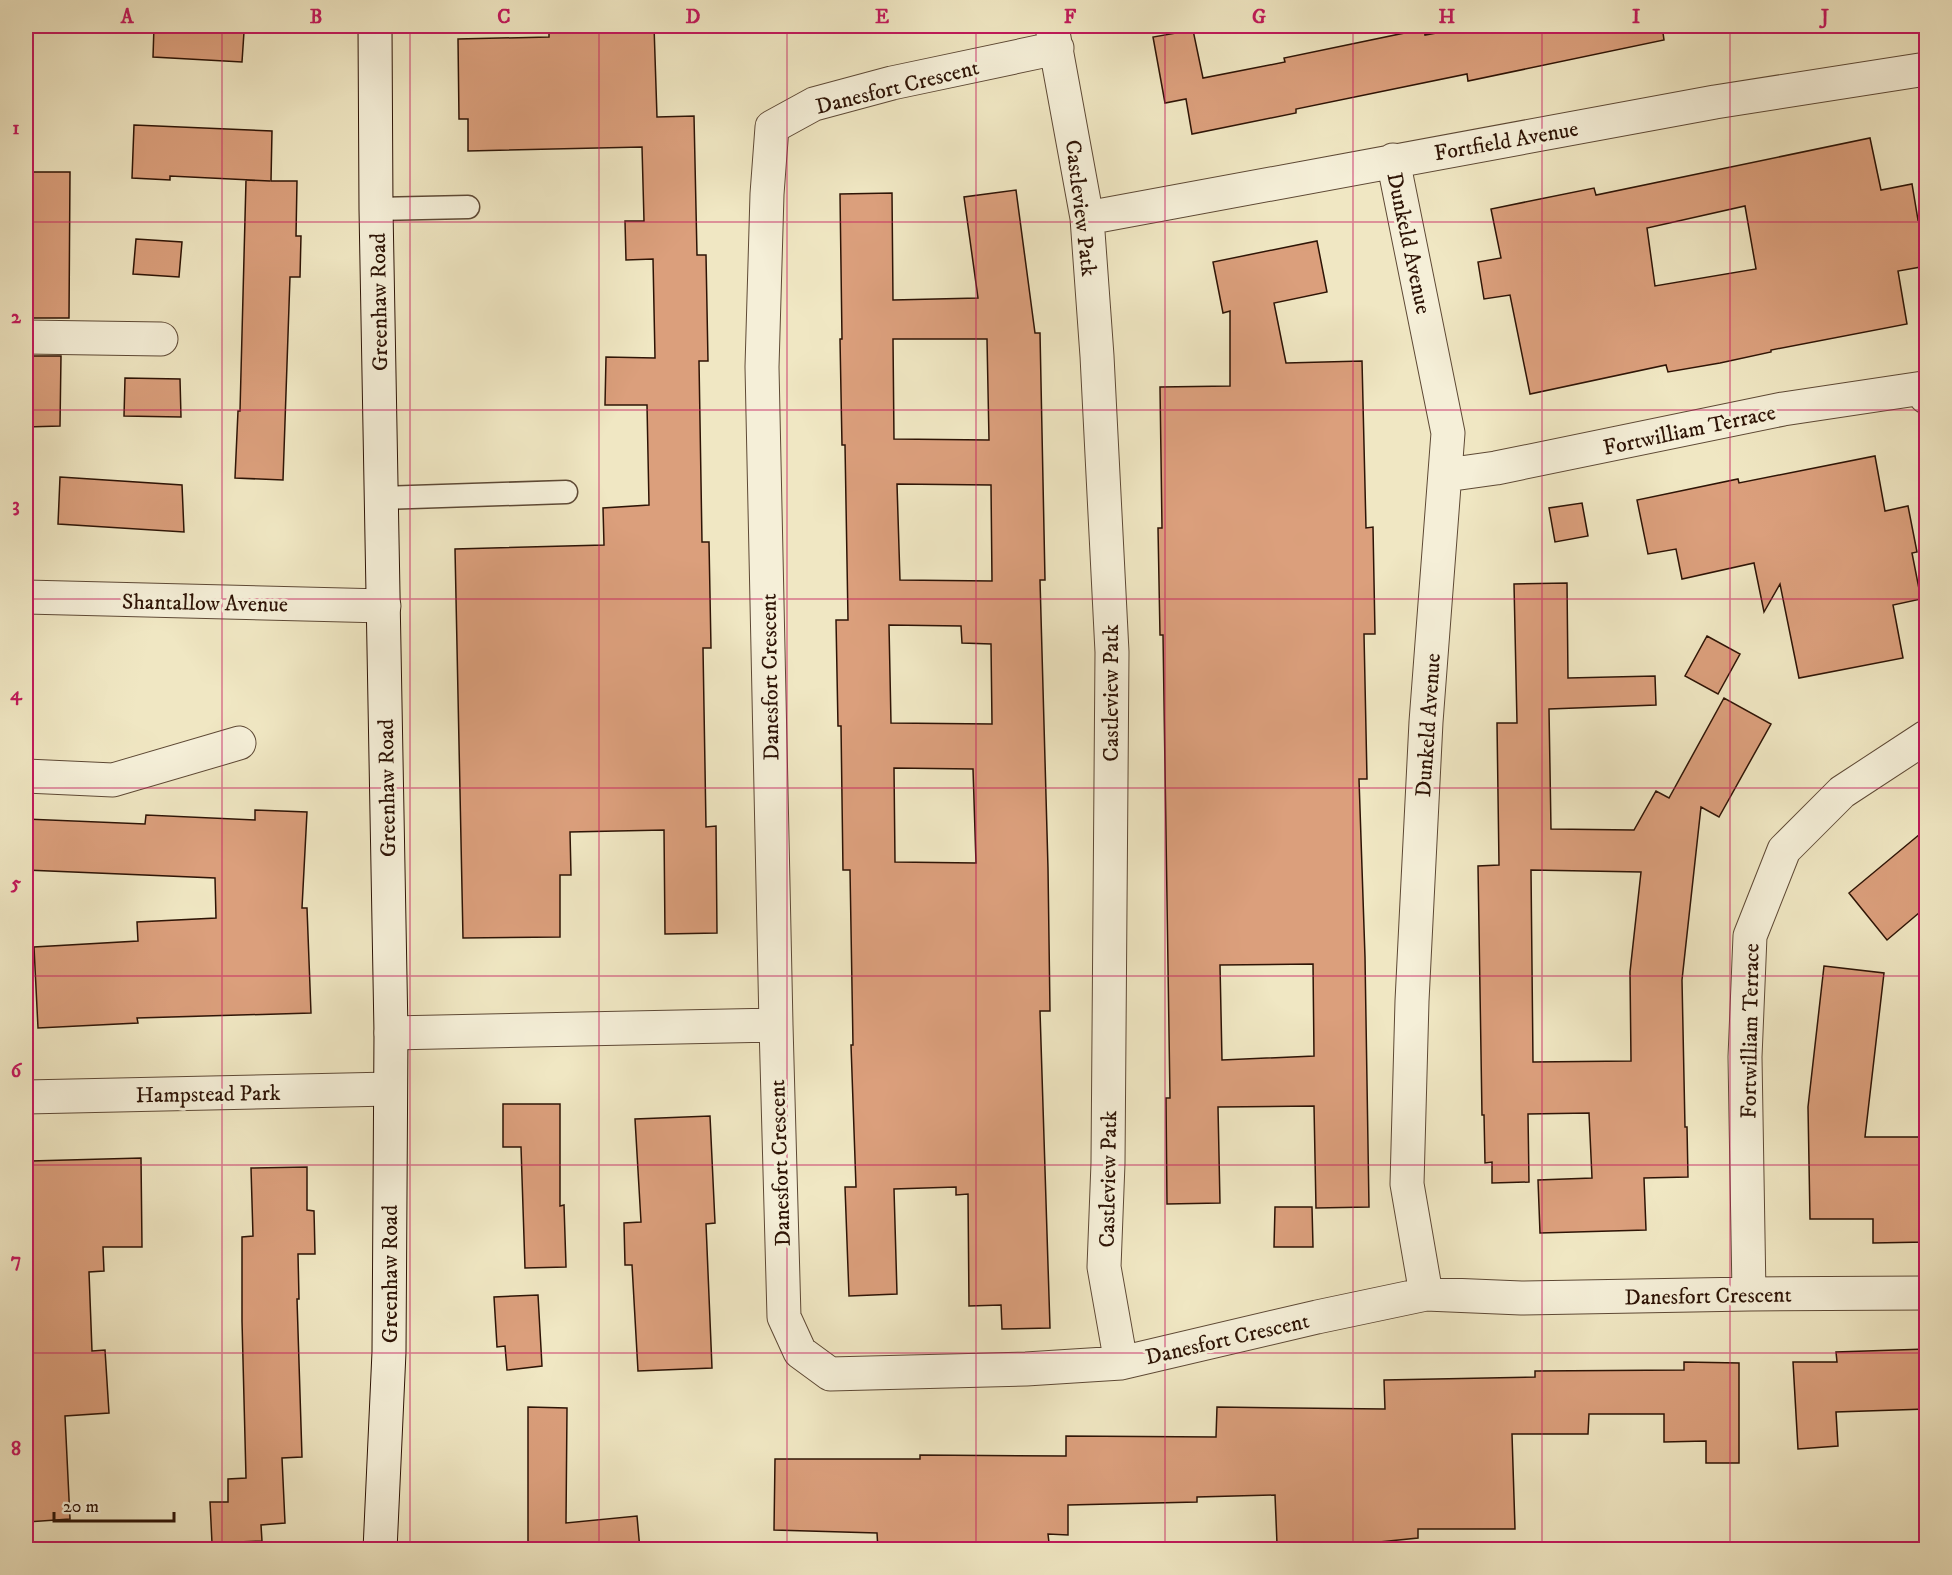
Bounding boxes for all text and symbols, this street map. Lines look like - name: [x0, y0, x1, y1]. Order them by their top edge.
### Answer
- text: A: [120, 5, 135, 30]
- text: B: [310, 5, 322, 30]
- text: C: [497, 5, 511, 30]
- text: D: [686, 5, 701, 30]
- text: E: [875, 5, 889, 30]
- text: F: [1064, 5, 1077, 30]
- text: G: [1252, 5, 1266, 30]
- text: H: [1439, 5, 1456, 30]
- text: I: [1632, 5, 1640, 30]
- text: J: [1819, 5, 1829, 30]
- street label: Danesfort Crescent: [813, 54, 982, 121]
- text: 1: [12, 116, 20, 141]
- street label: Fortfield Avenue: [1432, 116, 1580, 167]
- street label: Castleview Patk: [1059, 138, 1102, 278]
- street label: Dunkeld Avenue: [1380, 170, 1437, 317]
- street label: Greenhaw Road: [365, 233, 394, 371]
- text: 2: [11, 305, 22, 330]
- street label: Fortwilliam Terrace: [1601, 399, 1778, 462]
- text: 3: [12, 493, 20, 518]
- street label: Shantallow Avenue: [122, 589, 288, 618]
- street label: Danesfort Crescent: [756, 593, 785, 761]
- street label: Castleview Patk: [1098, 624, 1125, 762]
- street label: Dunkeld Avenue: [1410, 652, 1447, 798]
- text: 4: [10, 682, 23, 707]
- street label: Greenhaw Road: [373, 719, 402, 857]
- text: 5: [10, 871, 21, 896]
- street label: Fortwilliam Terrace: [1735, 943, 1766, 1119]
- text: 6: [11, 1059, 23, 1084]
- street label: Danesfort Crescent: [764, 1079, 797, 1247]
- street label: Hampstead Park: [135, 1080, 281, 1109]
- street label: Castleview Patk: [1094, 1110, 1123, 1248]
- street label: Greenhaw Road: [377, 1205, 404, 1343]
- text: 7: [11, 1248, 21, 1273]
- street label: Danesfort Crescent: [1624, 1282, 1792, 1311]
- street label: Danesfort Crescent: [1143, 1307, 1312, 1371]
- text: 8: [11, 1437, 21, 1462]
- scale bar: [54, 1485, 174, 1523]
- text: 20 m: [63, 1496, 99, 1518]

